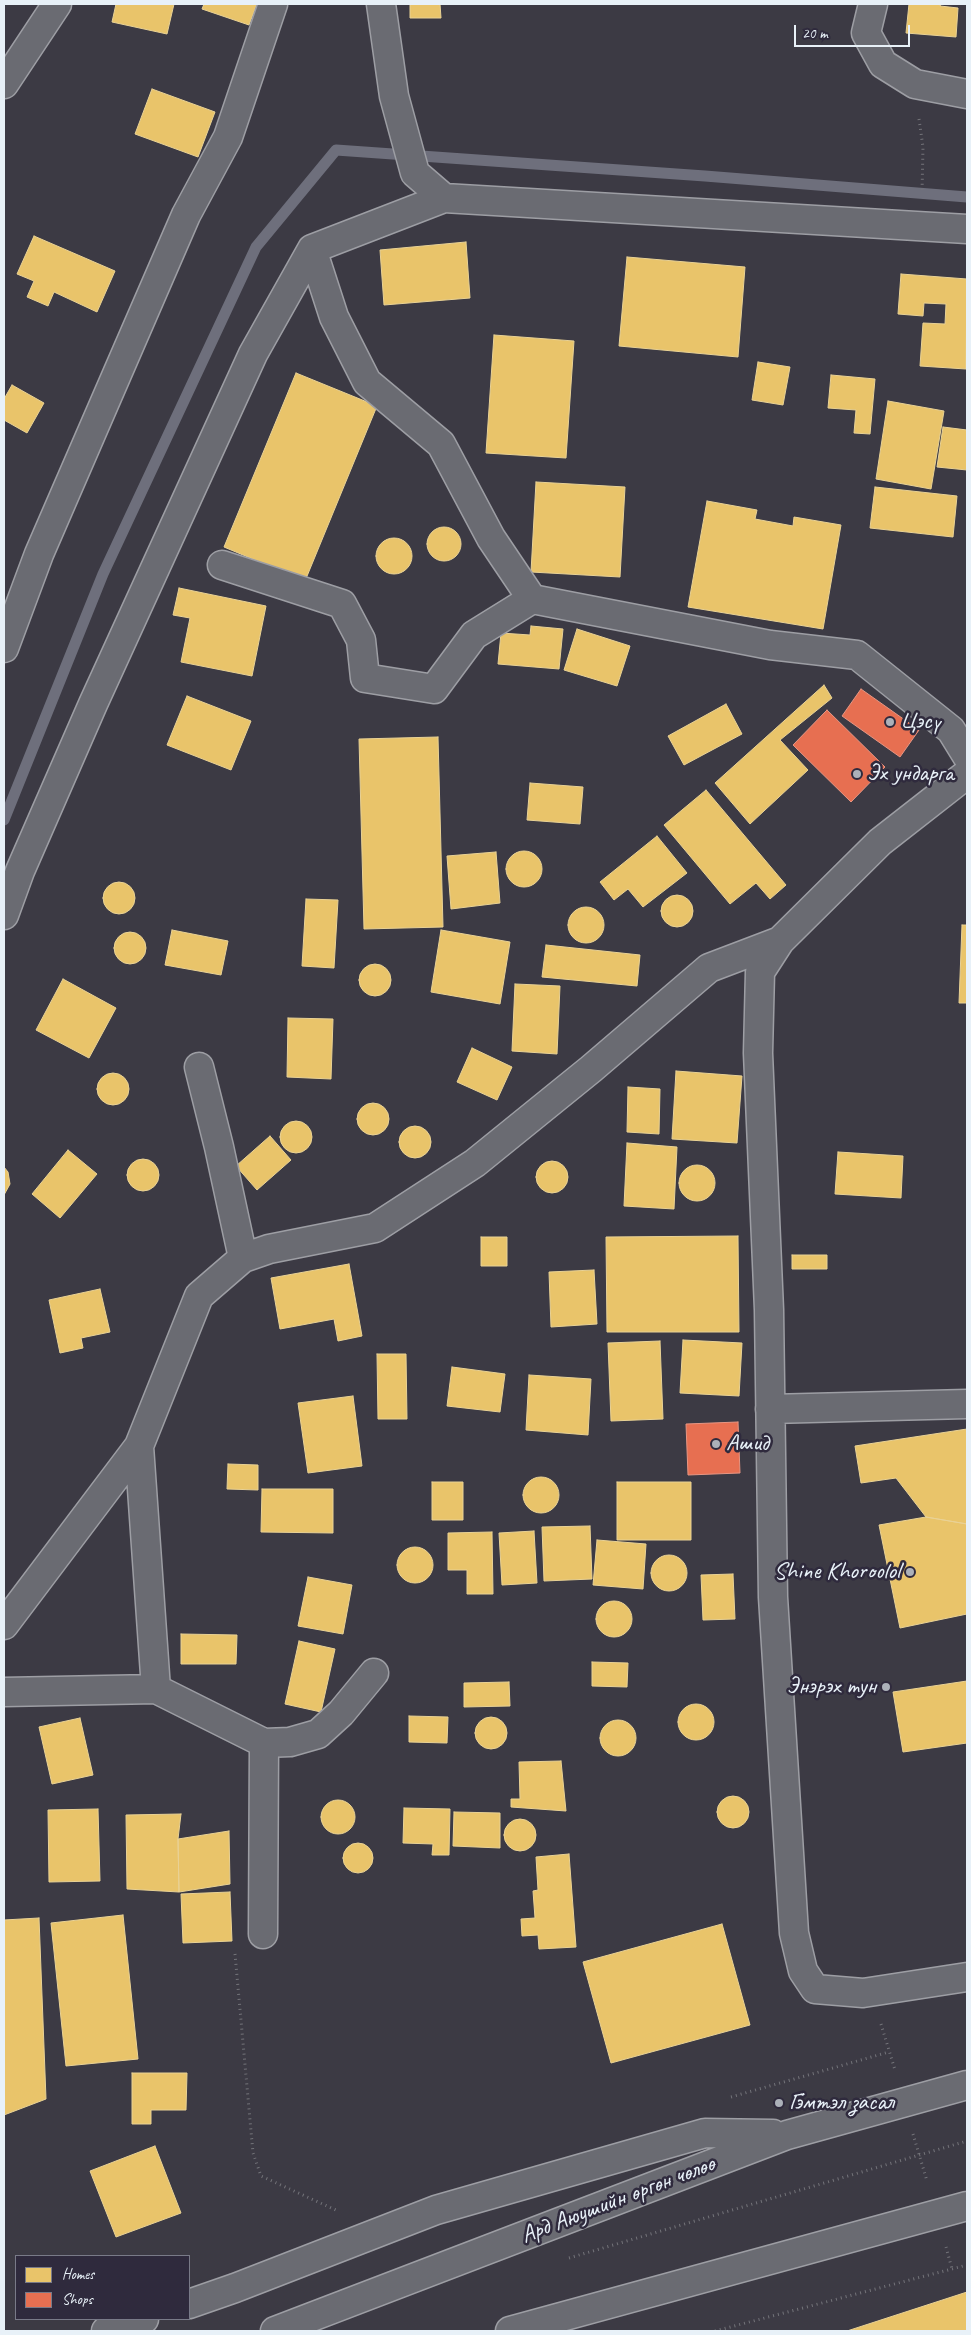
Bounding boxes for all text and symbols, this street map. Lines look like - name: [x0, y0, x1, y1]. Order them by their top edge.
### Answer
- scale bar: [796, 15, 912, 47]
- text: 20 m: [802, 24, 828, 43]
- place label: Цэсү: [900, 708, 940, 736]
- marker: Цэсү: [884, 716, 896, 728]
- place label: Эх ундарга: [867, 760, 954, 788]
- marker: Эх ундарга: [851, 768, 863, 780]
- place label: Ашид: [726, 1430, 769, 1458]
- marker: Ашид: [710, 1438, 722, 1450]
- place label: Shine Khoroolol: [774, 1558, 900, 1586]
- marker: Shine Khoroolol: [904, 1566, 916, 1578]
- place label: Энэрэх тун: [787, 1673, 876, 1701]
- marker: Энэрэх тун: [880, 1681, 892, 1693]
- place label: Гэмтэл засал: [789, 2089, 894, 2117]
- marker: Гэмтэл засал: [773, 2097, 785, 2109]
- street label: Ард Аюушийн өргөн чөлөө: [517, 2150, 719, 2250]
- legend: [15, 2255, 190, 2320]
- text: Homes: [62, 2265, 94, 2284]
- text: Shops: [62, 2290, 93, 2309]

